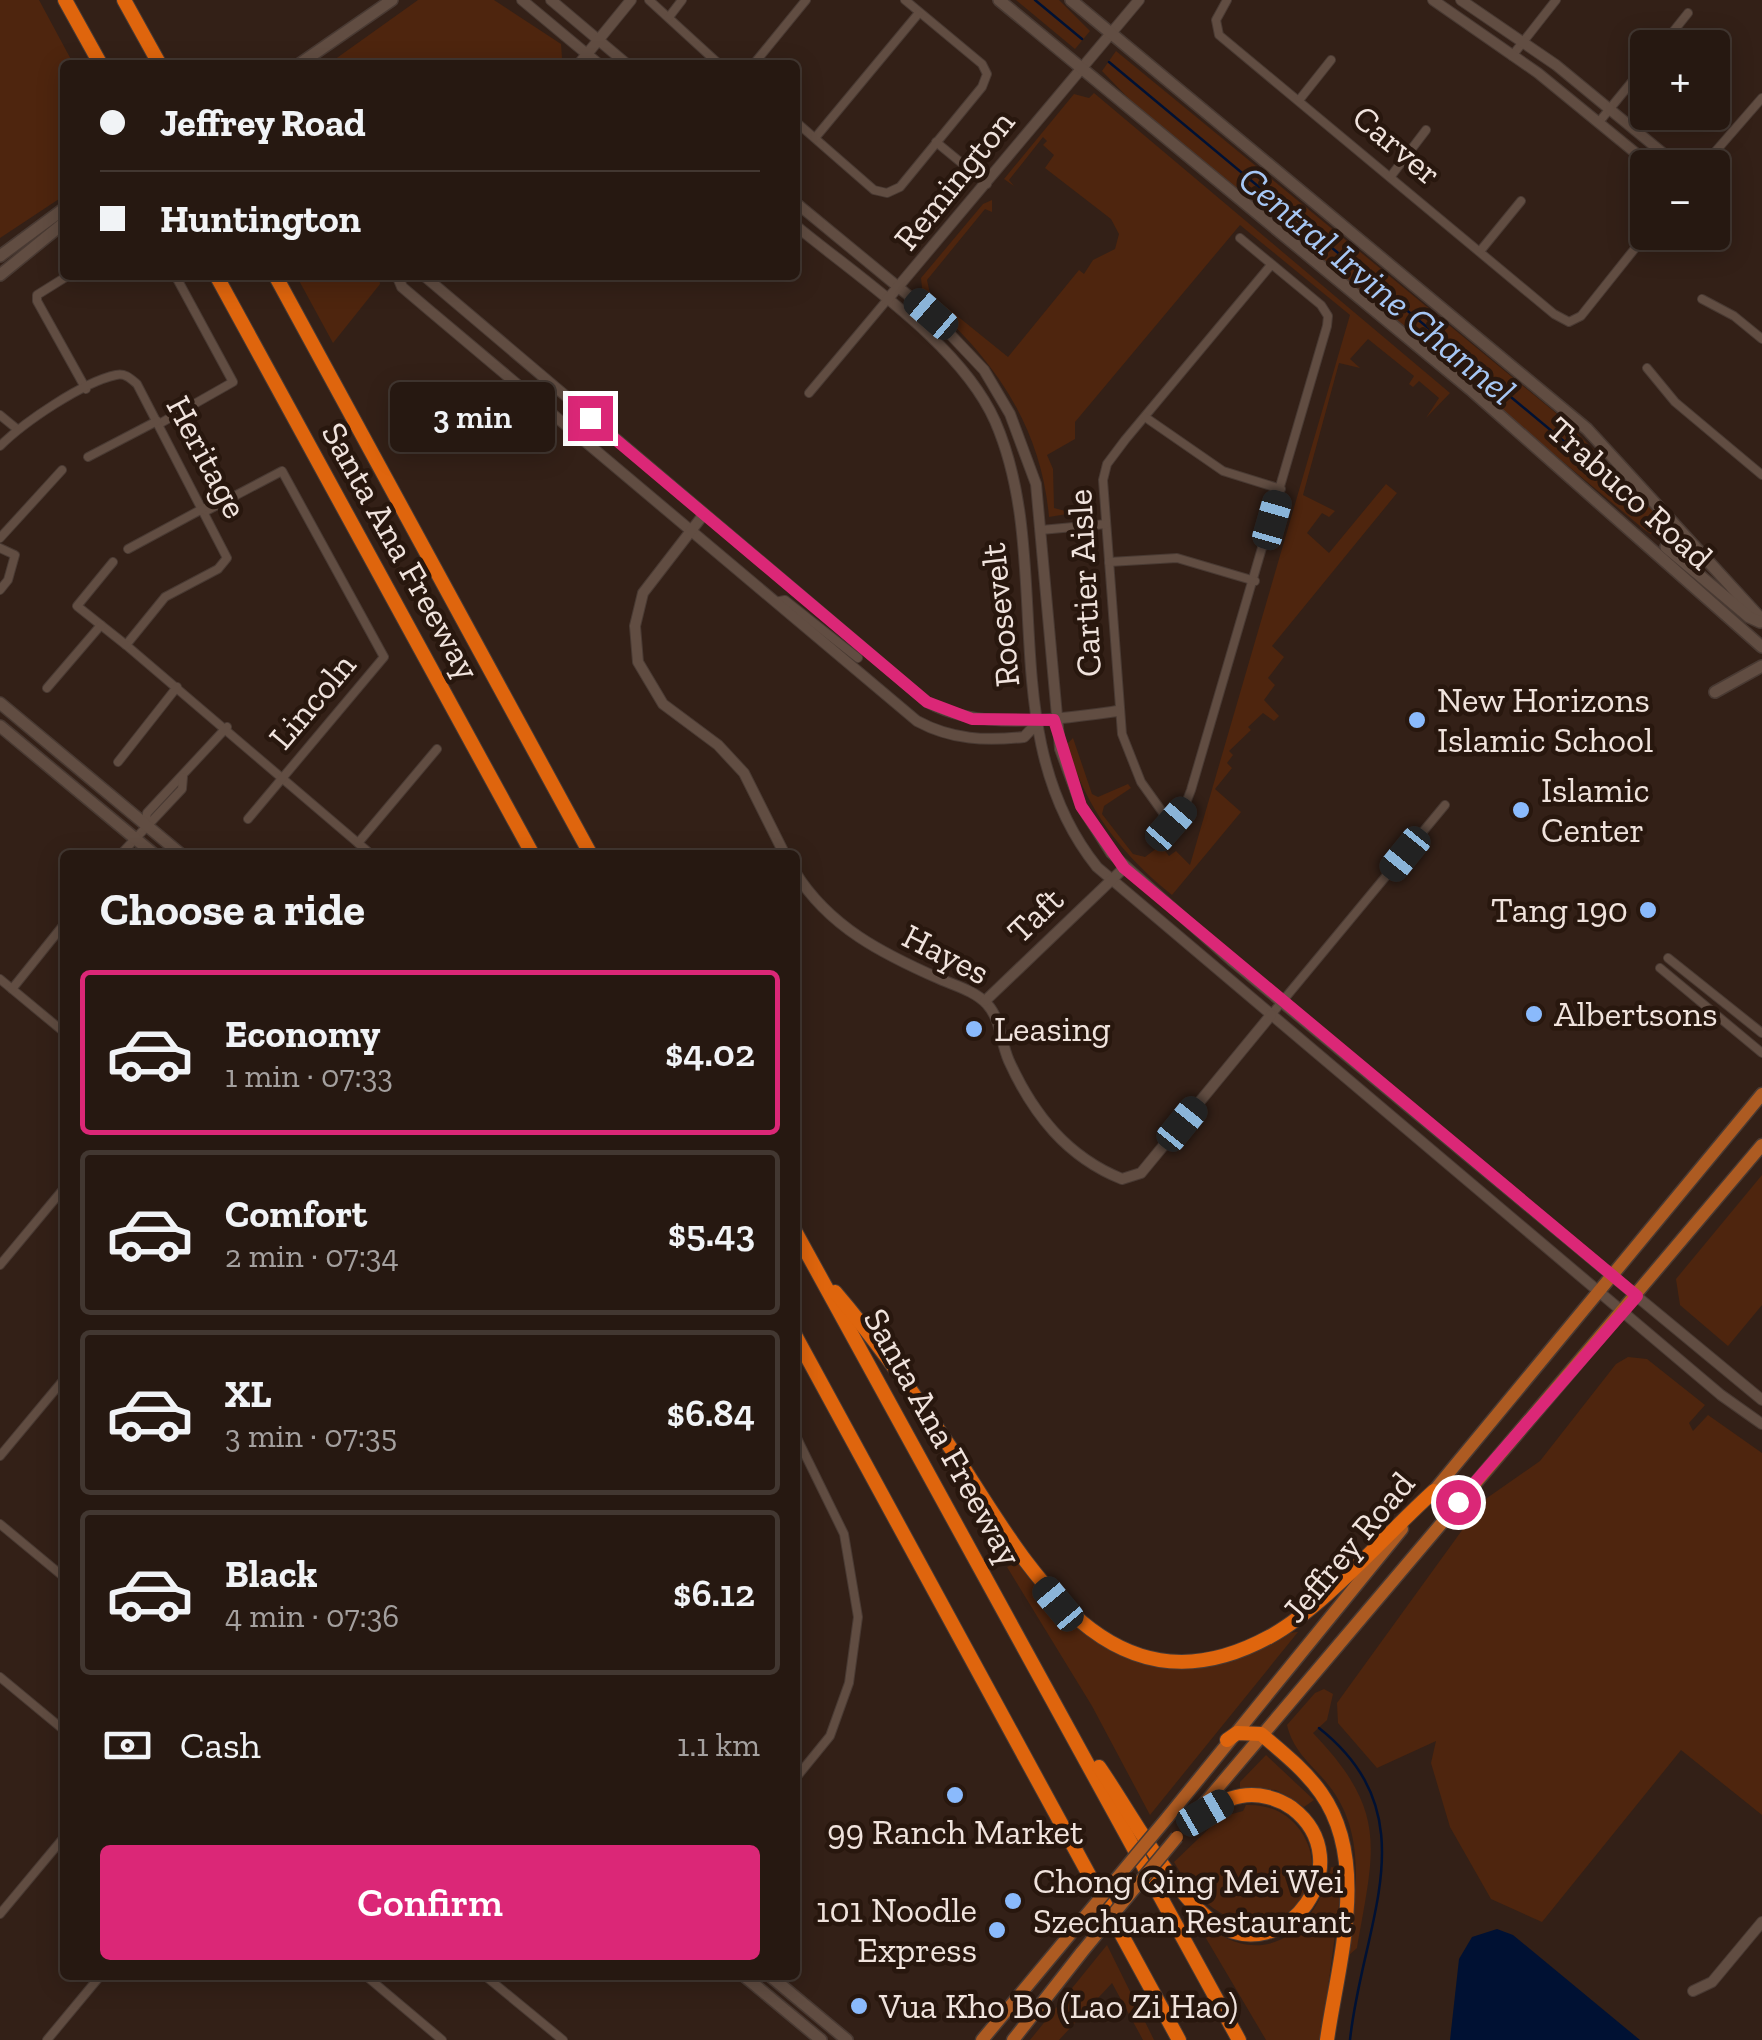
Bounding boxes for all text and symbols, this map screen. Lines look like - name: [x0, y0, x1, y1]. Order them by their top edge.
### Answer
- map controls: [1630, 30, 1730, 250]
- button: +: [1630, 30, 1730, 130]
- street label: Carver: [1344, 96, 1450, 194]
- text: Jeffrey Road: [160, 100, 366, 146]
- street label: Remington: [885, 102, 1023, 258]
- button: −: [1630, 150, 1730, 250]
- water label: Central Irvine Channel: [1229, 156, 1525, 414]
- text: Huntington: [160, 196, 361, 242]
- car: [899, 283, 963, 345]
- callout: 3 min: [390, 383, 555, 453]
- street label: Heritage: [157, 389, 257, 525]
- route end: [568, 396, 613, 441]
- text: 3 min: [433, 398, 512, 436]
- street label: Trabuco Road: [1538, 408, 1722, 578]
- street label: Santa Ana Freeway: [313, 415, 489, 687]
- car: [1249, 487, 1295, 553]
- street label: Cartier Aisle: [1058, 488, 1110, 678]
- street label: Roosevelt: [972, 541, 1028, 689]
- street label: Lincoln: [260, 644, 364, 758]
- place label: New Horizons Islamic School: [1437, 679, 1653, 761]
- marker: New Horizons Islamic School: [1406, 709, 1428, 731]
- place label: Islamic Center: [1541, 769, 1650, 851]
- car: [1140, 792, 1202, 856]
- marker: Islamic Center: [1510, 799, 1532, 821]
- car: [1374, 821, 1436, 887]
- street label: Taft: [998, 878, 1072, 952]
- text: Choose a ride: [100, 883, 365, 937]
- place label: Tang 190: [1491, 889, 1628, 931]
- marker: Tang 190: [1637, 899, 1659, 921]
- street label: Hayes: [896, 915, 996, 993]
- place label: Albertsons: [1554, 993, 1718, 1035]
- marker: Albertsons: [1523, 1003, 1545, 1025]
- icon: car: [105, 1008, 195, 1098]
- place label: Leasing: [994, 1008, 1111, 1050]
- text: Economy: [225, 1011, 380, 1057]
- marker: Leasing: [963, 1018, 985, 1040]
- text: $4.02: [665, 1030, 755, 1076]
- text: 1 min · 07:33: [225, 1057, 393, 1095]
- car: [1151, 1091, 1213, 1157]
- icon: car: [105, 1188, 195, 1278]
- text: Comfort: [225, 1191, 367, 1237]
- text: $5.43: [668, 1210, 755, 1256]
- text: 2 min · 07:34: [225, 1237, 399, 1275]
- street label: Santa Ana Freeway: [855, 1301, 1031, 1573]
- icon: car: [105, 1368, 195, 1458]
- text: XL: [225, 1371, 272, 1417]
- text: $6.84: [667, 1390, 755, 1436]
- text: 3 min · 07:35: [225, 1417, 397, 1455]
- street label: Jeffrey Road: [1273, 1463, 1423, 1631]
- route start: [1436, 1480, 1481, 1525]
- icon: car: [105, 1548, 195, 1638]
- text: Black: [225, 1551, 318, 1597]
- text: $6.12: [673, 1570, 755, 1616]
- car: [1027, 1571, 1089, 1637]
- text: 4 min · 07:36: [225, 1597, 399, 1635]
- icon: cash: [100, 1718, 155, 1773]
- text: Cash: [180, 1722, 261, 1768]
- text: 1.1 km: [677, 1726, 760, 1764]
- marker: 99 Ranch Market: [944, 1784, 966, 1806]
- car: [1172, 1785, 1238, 1841]
- place label: 99 Ranch Market: [827, 1811, 1083, 1853]
- button: Confirm: [100, 1845, 760, 1960]
- place label: Chong Qing Mei Wei Szechuan Restaurant: [1033, 1860, 1352, 1942]
- place label: 101 Noodle Express: [816, 1889, 977, 1971]
- marker: Chong Qing Mei Wei Szechuan Restaurant: [1002, 1890, 1024, 1912]
- marker: 101 Noodle Express: [986, 1919, 1008, 1941]
- place label: Vua Kho Bo (Lao Zi Hao): [878, 1985, 1238, 2027]
- marker: Vua Kho Bo (Lao Zi Hao): [848, 1995, 870, 2017]

